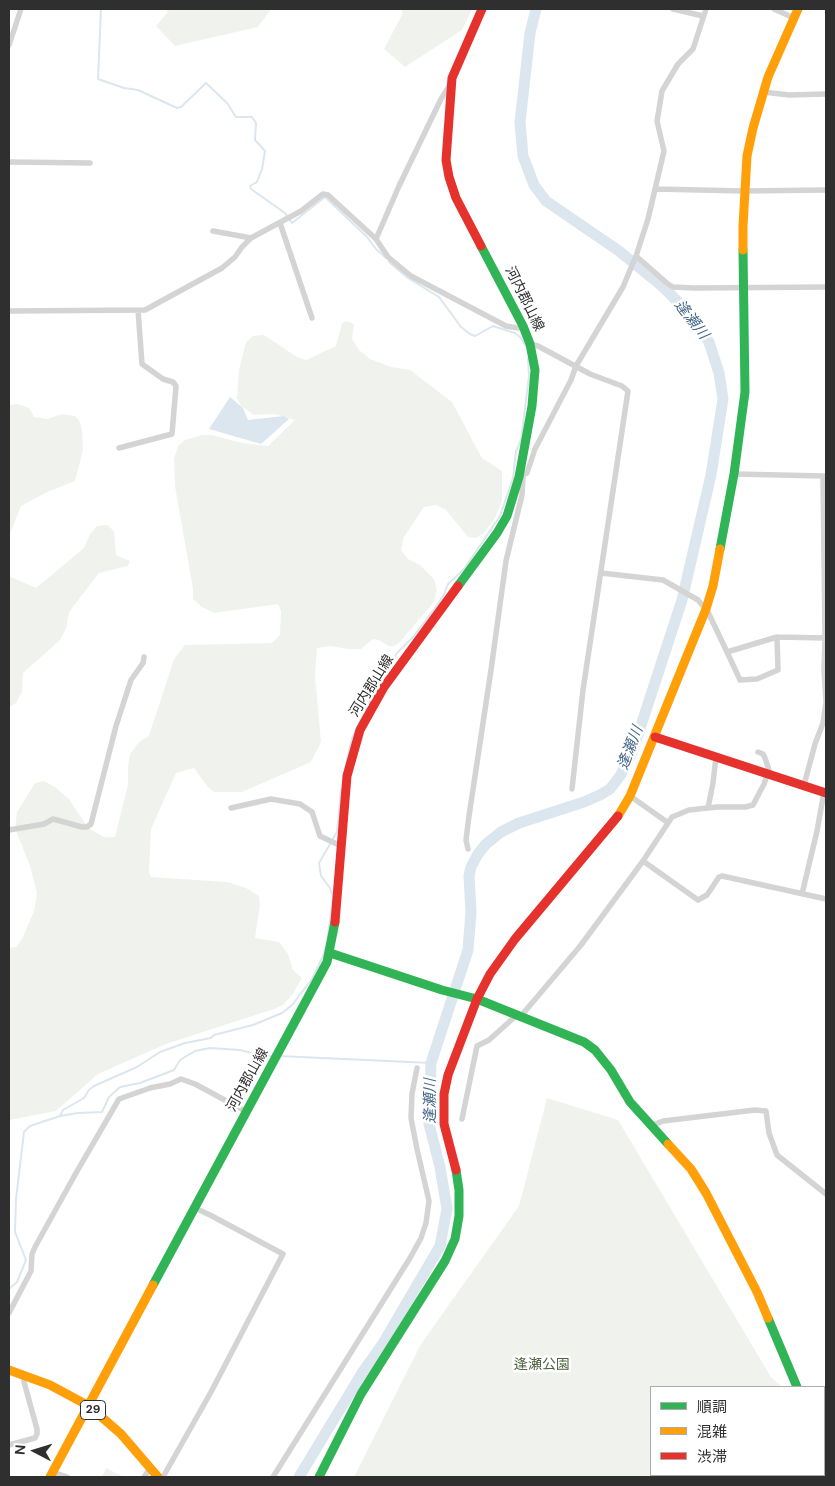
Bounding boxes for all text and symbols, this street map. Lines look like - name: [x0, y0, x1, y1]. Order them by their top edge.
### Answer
- street label: 河内郡山線: [501, 264, 547, 334]
- water label: 逢瀬川: [670, 297, 712, 343]
- street label: 河内郡山線: [346, 652, 398, 720]
- water label: 逢瀬川: [615, 724, 647, 772]
- street label: 河内郡山線: [224, 1045, 272, 1115]
- water label: 逢瀬川: [422, 1079, 440, 1123]
- park label: 逢瀬公園: [514, 1357, 570, 1373]
- legend: [650, 1386, 825, 1476]
- text: 順調: [697, 1397, 727, 1417]
- road number: 29: [80, 1400, 106, 1420]
- text: 混雑: [697, 1422, 727, 1442]
- north arrow: [10, 1426, 60, 1476]
- text: N: [11, 1444, 29, 1456]
- text: 渋滞: [697, 1447, 727, 1467]

